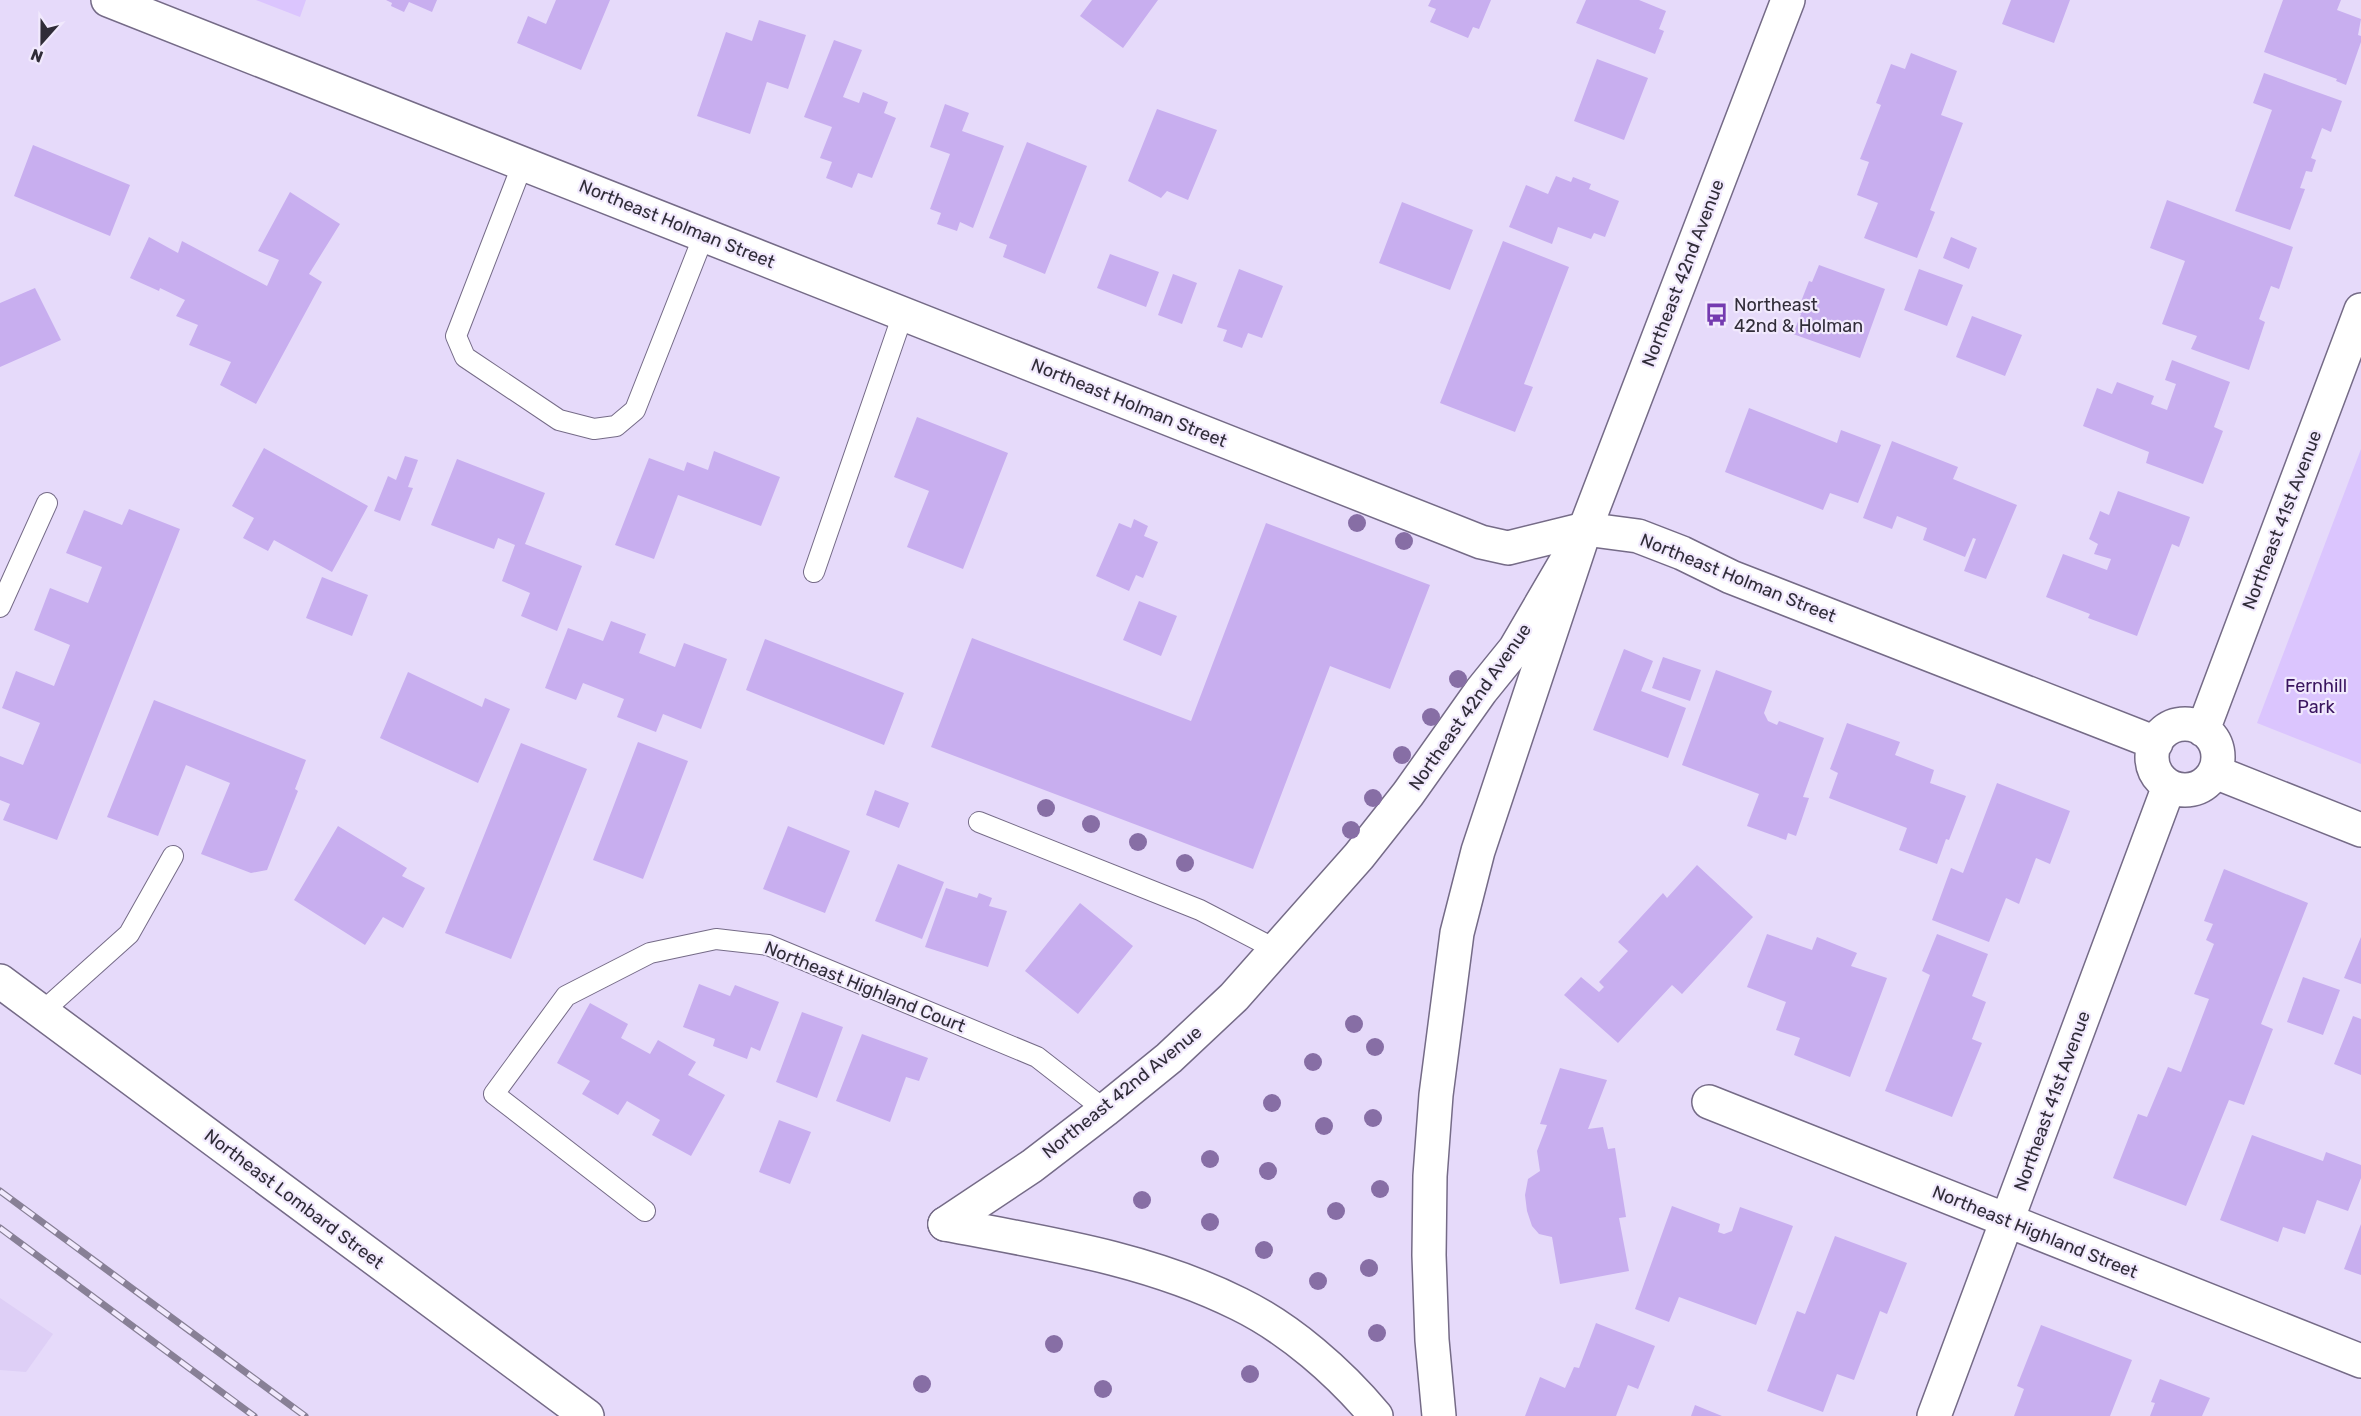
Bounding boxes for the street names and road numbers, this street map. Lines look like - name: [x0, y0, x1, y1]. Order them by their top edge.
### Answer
- street label: Northeast Holman Street: [576, 175, 778, 273]
- street label: Northeast 42nd Avenue: [1637, 176, 1729, 370]
- street label: Northeast Holman Street: [1028, 354, 1230, 452]
- street label: Northeast 41st Avenue: [2238, 427, 2326, 613]
- street label: Northeast Holman Street: [1637, 529, 1839, 627]
- street label: Northeast 42nd Avenue: [1404, 619, 1536, 795]
- street label: Northeast Highland Court: [761, 937, 969, 1037]
- street label: Northeast 41st Avenue: [2009, 1008, 2095, 1194]
- street label: Northeast 42nd Avenue: [1038, 1021, 1206, 1163]
- street label: Northeast Lombard Street: [200, 1124, 388, 1274]
- street label: Northeast Highland Street: [1929, 1181, 2141, 1283]

